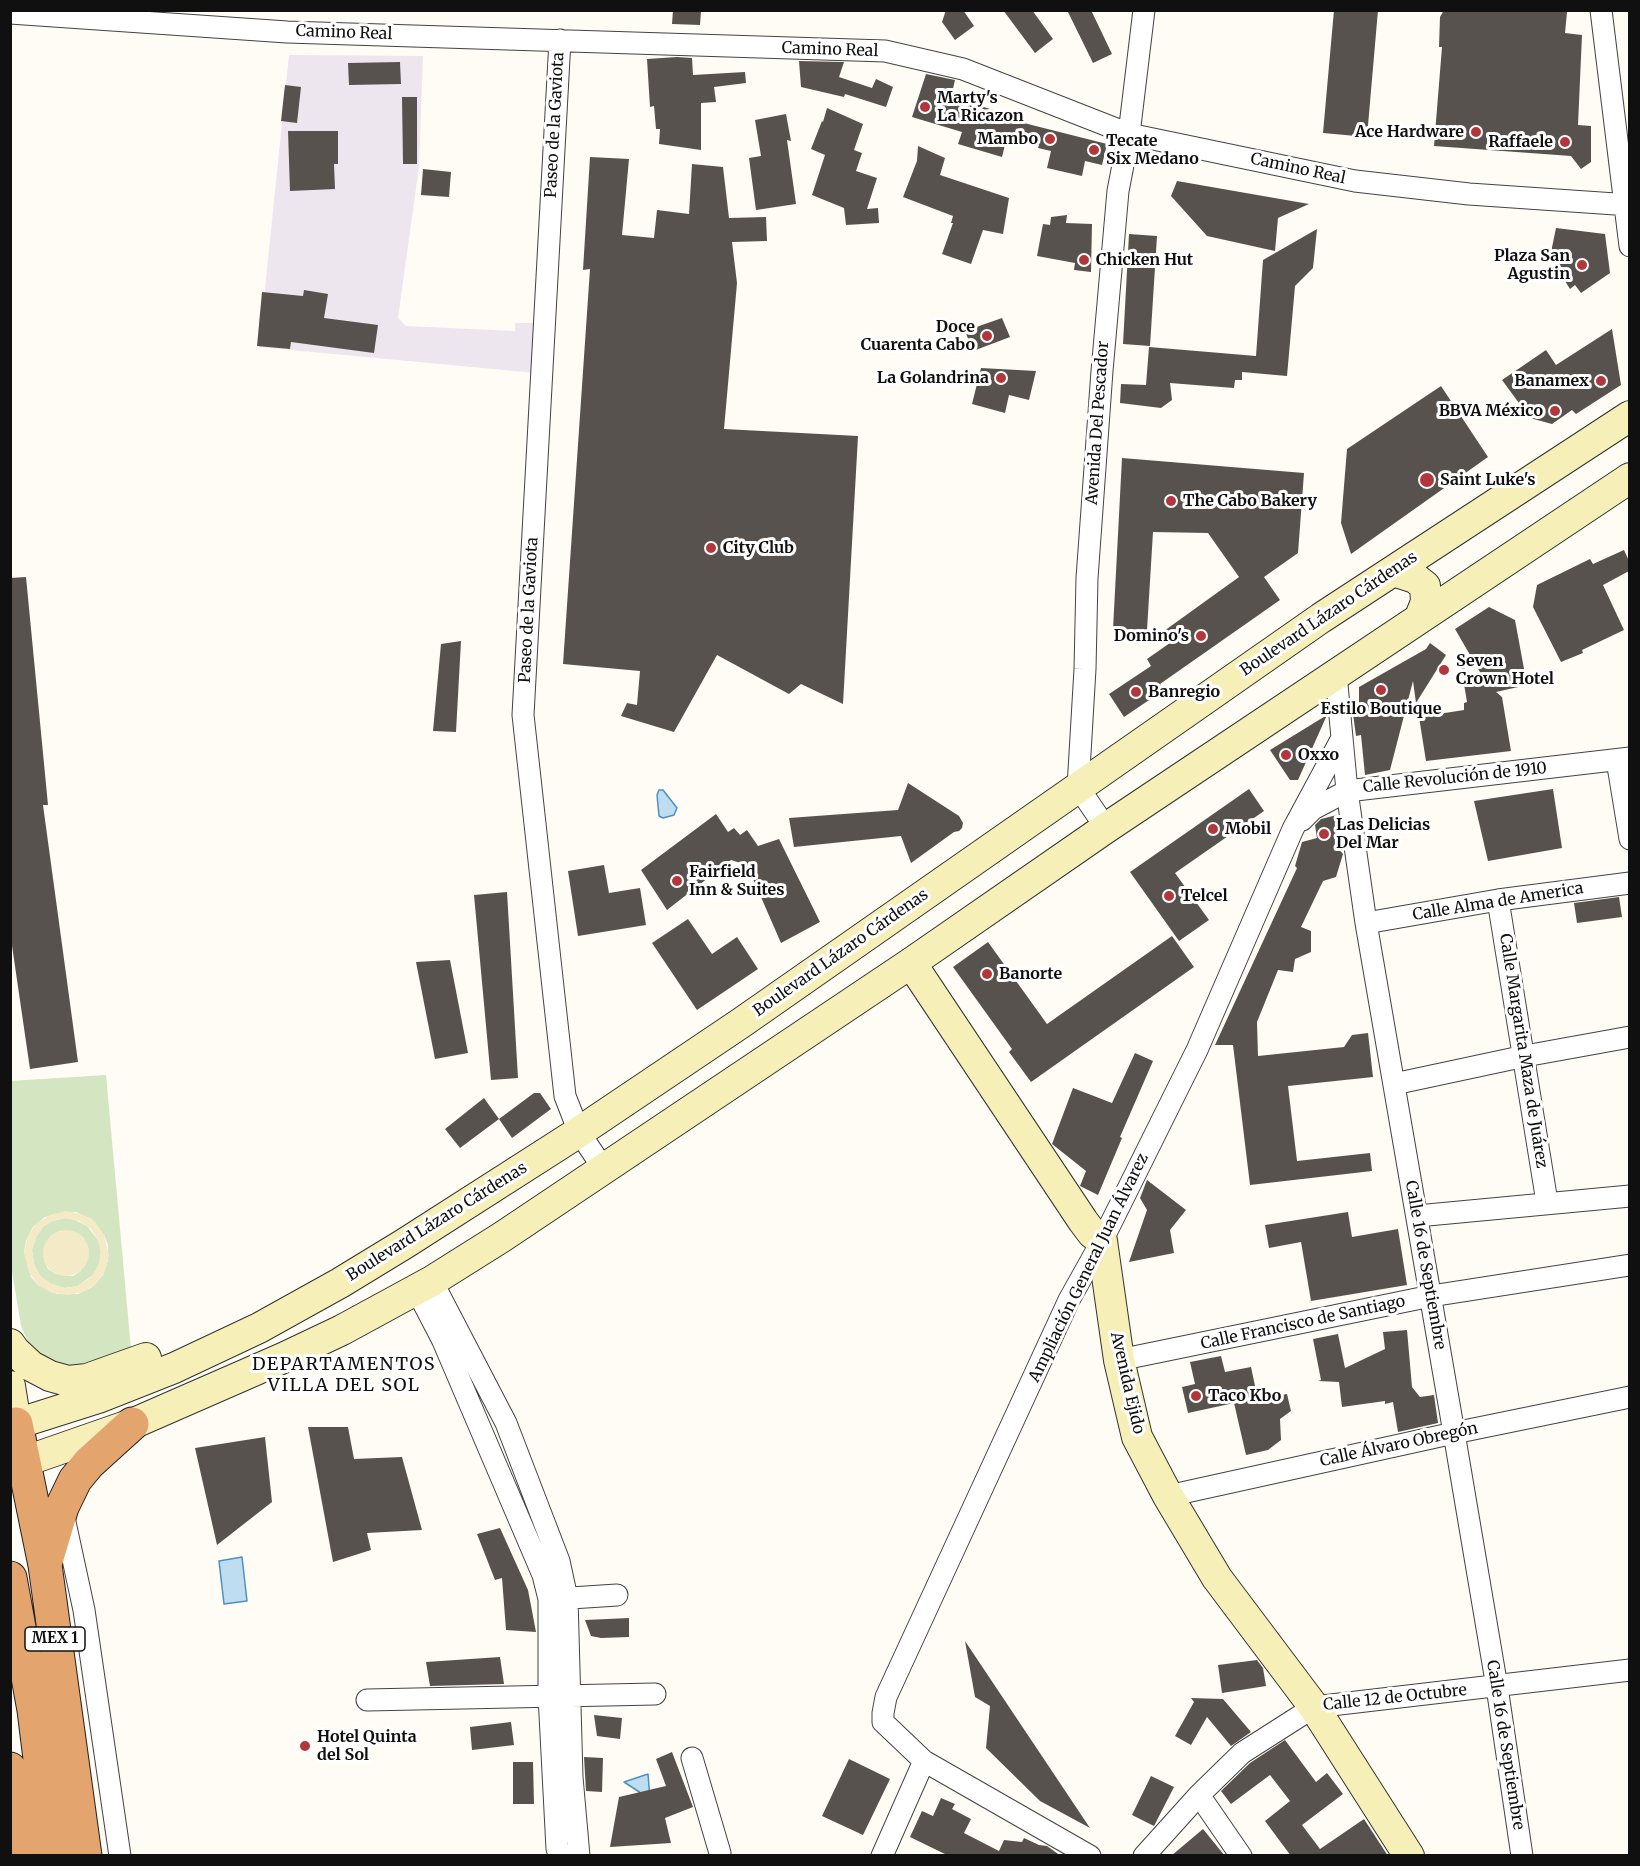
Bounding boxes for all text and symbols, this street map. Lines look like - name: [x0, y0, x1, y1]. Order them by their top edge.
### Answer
- street label: Camino Real: [295, 22, 393, 44]
- street label: Camino Real: [781, 39, 879, 61]
- street label: Paseo de la Gaviota: [542, 52, 568, 198]
- place label: Marty's La Ricazon: [937, 88, 1024, 126]
- marker: Marty's La Ricazon: [918, 100, 932, 114]
- place label: Ace Hardware: [1355, 122, 1464, 142]
- marker: Ace Hardware: [1469, 125, 1483, 139]
- place label: Mambo: [977, 129, 1038, 149]
- place label: Tecate Six Medano: [1106, 131, 1199, 169]
- marker: Mambo: [1043, 132, 1057, 146]
- place label: Raffaele: [1488, 132, 1553, 152]
- marker: Raffaele: [1558, 135, 1572, 149]
- marker: Tecate Six Medano: [1087, 143, 1101, 157]
- street label: Camino Real: [1249, 150, 1347, 188]
- place label: Plaza San Agustin: [1494, 246, 1570, 284]
- place label: Chicken Hut: [1096, 250, 1193, 270]
- marker: Chicken Hut: [1077, 253, 1091, 267]
- marker: Plaza San Agustin: [1575, 258, 1589, 272]
- place label: Doce Cuarenta Cabo: [861, 317, 975, 355]
- marker: Doce Cuarenta Cabo: [980, 329, 994, 343]
- street label: Avenida Del Pescador: [1083, 340, 1113, 506]
- place label: La Golandrina: [877, 368, 989, 388]
- marker: La Golandrina: [994, 371, 1008, 385]
- place label: Banamex: [1514, 371, 1589, 391]
- marker: Banamex: [1594, 374, 1608, 388]
- place label: BBVA México: [1439, 401, 1543, 421]
- marker: BBVA México: [1548, 404, 1562, 418]
- place label: Saint Luke's: [1440, 470, 1536, 490]
- marker: Saint Luke's: [1418, 471, 1436, 489]
- place label: The Cabo Bakery: [1183, 491, 1317, 511]
- marker: The Cabo Bakery: [1164, 494, 1178, 508]
- street label: Paseo de la Gaviota: [516, 537, 542, 683]
- place label: City Club: [723, 538, 794, 558]
- marker: City Club: [704, 541, 718, 555]
- street label: Boulevard Lázaro Cárdenas: [1237, 548, 1421, 680]
- place label: Domino's: [1114, 626, 1189, 646]
- marker: Domino's: [1194, 629, 1208, 643]
- place label: Seven Crown Hotel: [1456, 651, 1554, 689]
- marker: Seven Crown Hotel: [1437, 663, 1451, 677]
- place label: Banregio: [1148, 682, 1220, 702]
- marker: Estilo Boutique: [1374, 683, 1388, 697]
- marker: Banregio: [1129, 685, 1143, 699]
- place label: Estilo Boutique: [1321, 699, 1441, 719]
- place label: Oxxo: [1298, 745, 1339, 765]
- marker: Oxxo: [1279, 748, 1293, 762]
- street label: Calle Revolución de 1910: [1362, 759, 1548, 797]
- place label: Las Delicias Del Mar: [1336, 815, 1430, 853]
- place label: Mobil: [1225, 819, 1271, 839]
- marker: Mobil: [1206, 822, 1220, 836]
- marker: Las Delicias Del Mar: [1317, 827, 1331, 841]
- place label: Fairfield Inn & Suites: [689, 862, 785, 900]
- marker: Fairfield Inn & Suites: [670, 874, 684, 888]
- street label: Calle Alma de America: [1411, 879, 1585, 925]
- street label: Boulevard Lázaro Cárdenas: [750, 885, 932, 1021]
- place label: Telcel: [1181, 886, 1228, 906]
- marker: Telcel: [1162, 889, 1176, 903]
- street label: Calle Margarita Maza de Juárez: [1495, 932, 1551, 1170]
- place label: Banorte: [999, 964, 1062, 984]
- marker: Banorte: [980, 967, 994, 981]
- street label: Ampliación General Juan Álvarez: [1025, 1151, 1153, 1385]
- street label: Boulevard Lázaro Cárdenas: [343, 1158, 531, 1286]
- street label: Calle 16 de Septiembre: [1401, 1179, 1449, 1351]
- street label: Calle Francisco de Santiago: [1199, 1292, 1407, 1354]
- street label: Avenida Ejido: [1106, 1330, 1148, 1436]
- district label: DEPARTAMENTOS VILLA DEL SOL: [252, 1354, 436, 1396]
- place label: Taco Kbo: [1208, 1386, 1281, 1406]
- marker: Taco Kbo: [1189, 1389, 1203, 1403]
- street label: Calle Álvaro Obregón: [1318, 1419, 1480, 1471]
- road number: MEX 1: [25, 1627, 85, 1651]
- street label: Calle 16 de Septiembre: [1482, 1659, 1528, 1831]
- street label: Calle 12 de Octubre: [1322, 1681, 1468, 1715]
- place label: Hotel Quinta del Sol: [317, 1727, 417, 1765]
- marker: Hotel Quinta del Sol: [298, 1739, 312, 1753]

